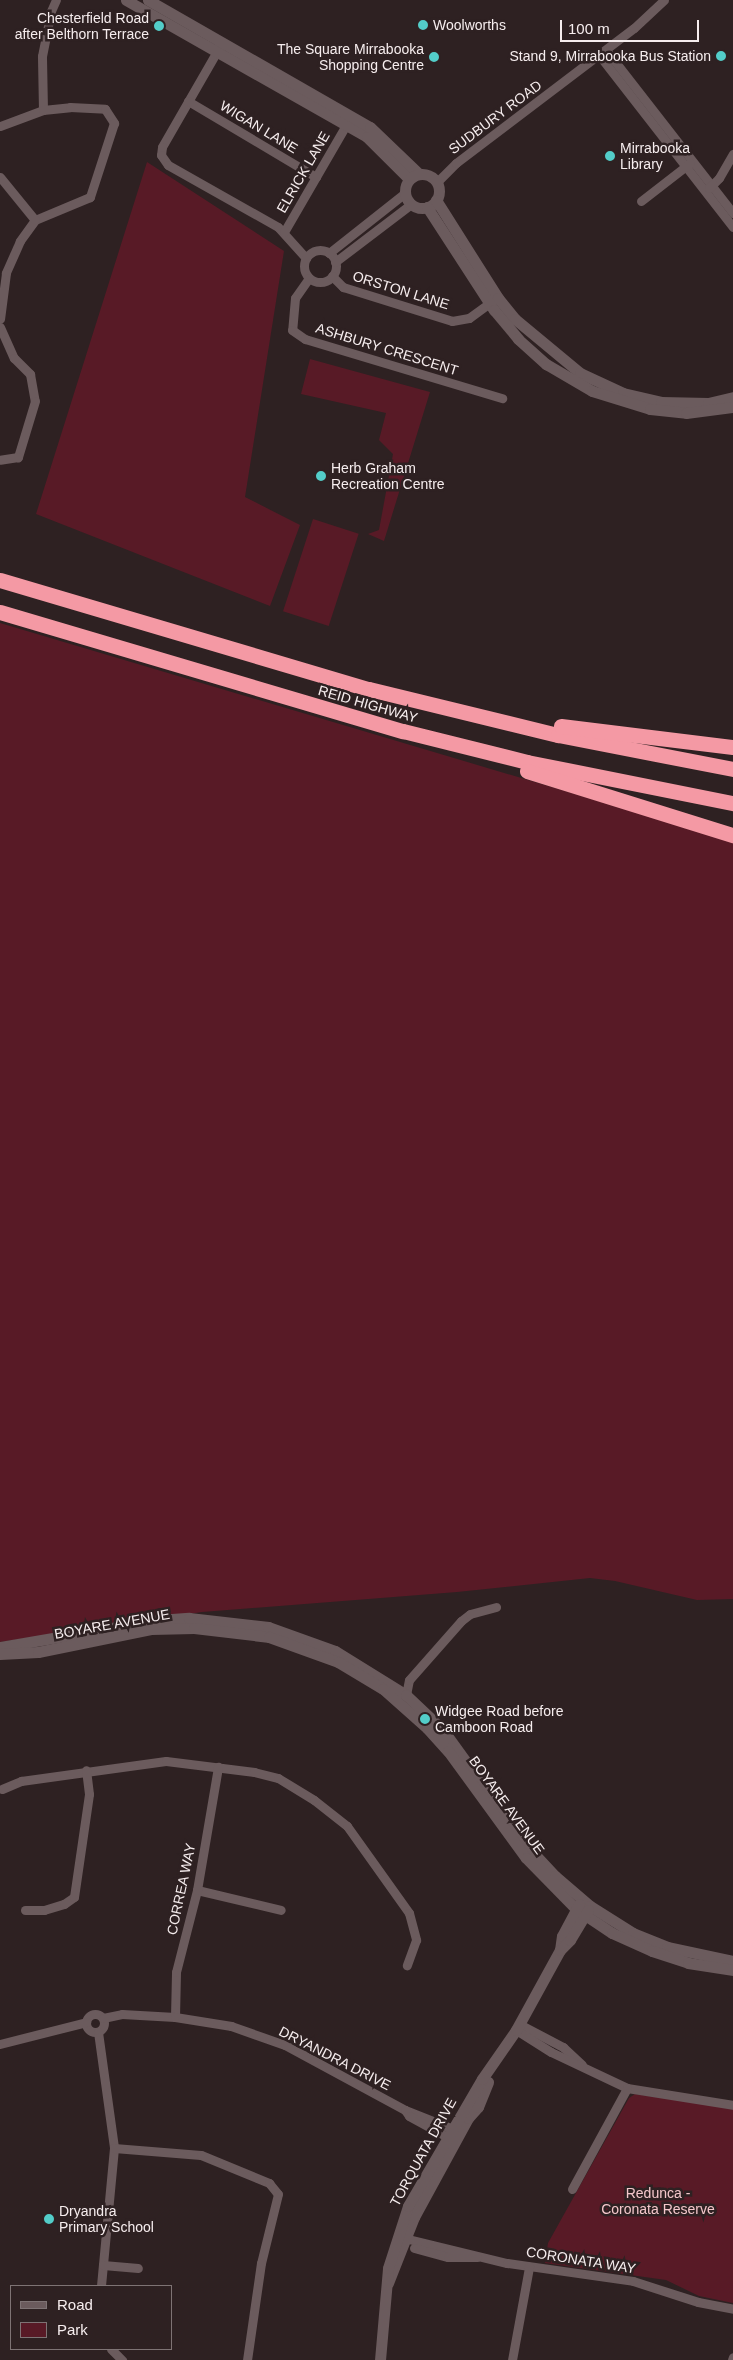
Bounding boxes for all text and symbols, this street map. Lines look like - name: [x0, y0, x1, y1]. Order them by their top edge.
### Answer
- place label: Chesterfield Road after Belthorn Terrace: [14, 10, 149, 42]
- scale bar: [563, 10, 702, 42]
- place label: Woolworths: [433, 17, 506, 33]
- marker: Woolworths: [417, 19, 429, 31]
- marker: Chesterfield Road after Belthorn Terrace: [153, 20, 165, 32]
- text: 100 m: [568, 20, 610, 37]
- place label: The Square Mirrabooka Shopping Centre: [277, 41, 424, 74]
- place label: Stand 9, Mirrabooka Bus Station: [509, 48, 711, 64]
- marker: Stand 9, Mirrabooka Bus Station: [715, 50, 727, 62]
- marker: The Square Mirrabooka Shopping Centre: [428, 51, 440, 63]
- street label: SUDBURY ROAD: [445, 76, 545, 158]
- street label: WIGAN LANE: [217, 97, 301, 157]
- street label: ELRICK LANE: [273, 128, 333, 216]
- place label: Mirrabooka Library: [620, 140, 690, 172]
- marker: Mirrabooka Library: [604, 150, 616, 162]
- street label: ORSTON LANE: [351, 267, 451, 313]
- street label: ASHBURY CRESCENT: [314, 319, 460, 379]
- place label: Herb Graham Recreation Centre: [331, 460, 445, 492]
- marker: Herb Graham Recreation Centre: [315, 470, 327, 482]
- street label: REID HIGHWAY: [316, 682, 420, 726]
- street label: BOYARE AVENUE: [53, 1606, 171, 1642]
- place label: Widgee Road before Camboon Road: [435, 1703, 563, 1735]
- marker: Widgee Road before Camboon Road: [419, 1713, 431, 1725]
- street label: BOYARE AVENUE: [466, 1752, 548, 1858]
- street label: CORREA WAY: [163, 1841, 199, 1937]
- street label: DRYANDRA DRIVE: [276, 2022, 394, 2094]
- street label: TORQUATA DRIVE: [386, 2095, 460, 2209]
- park label: Redunca - Coronata Reserve: [601, 2185, 715, 2218]
- place label: Dryandra Primary School: [59, 2203, 154, 2236]
- marker: Dryandra Primary School: [43, 2213, 55, 2225]
- street label: CORONATA WAY: [525, 2243, 637, 2277]
- legend: [10, 2285, 172, 2350]
- text: Road: [57, 2296, 93, 2313]
- text: Park: [57, 2321, 88, 2338]

